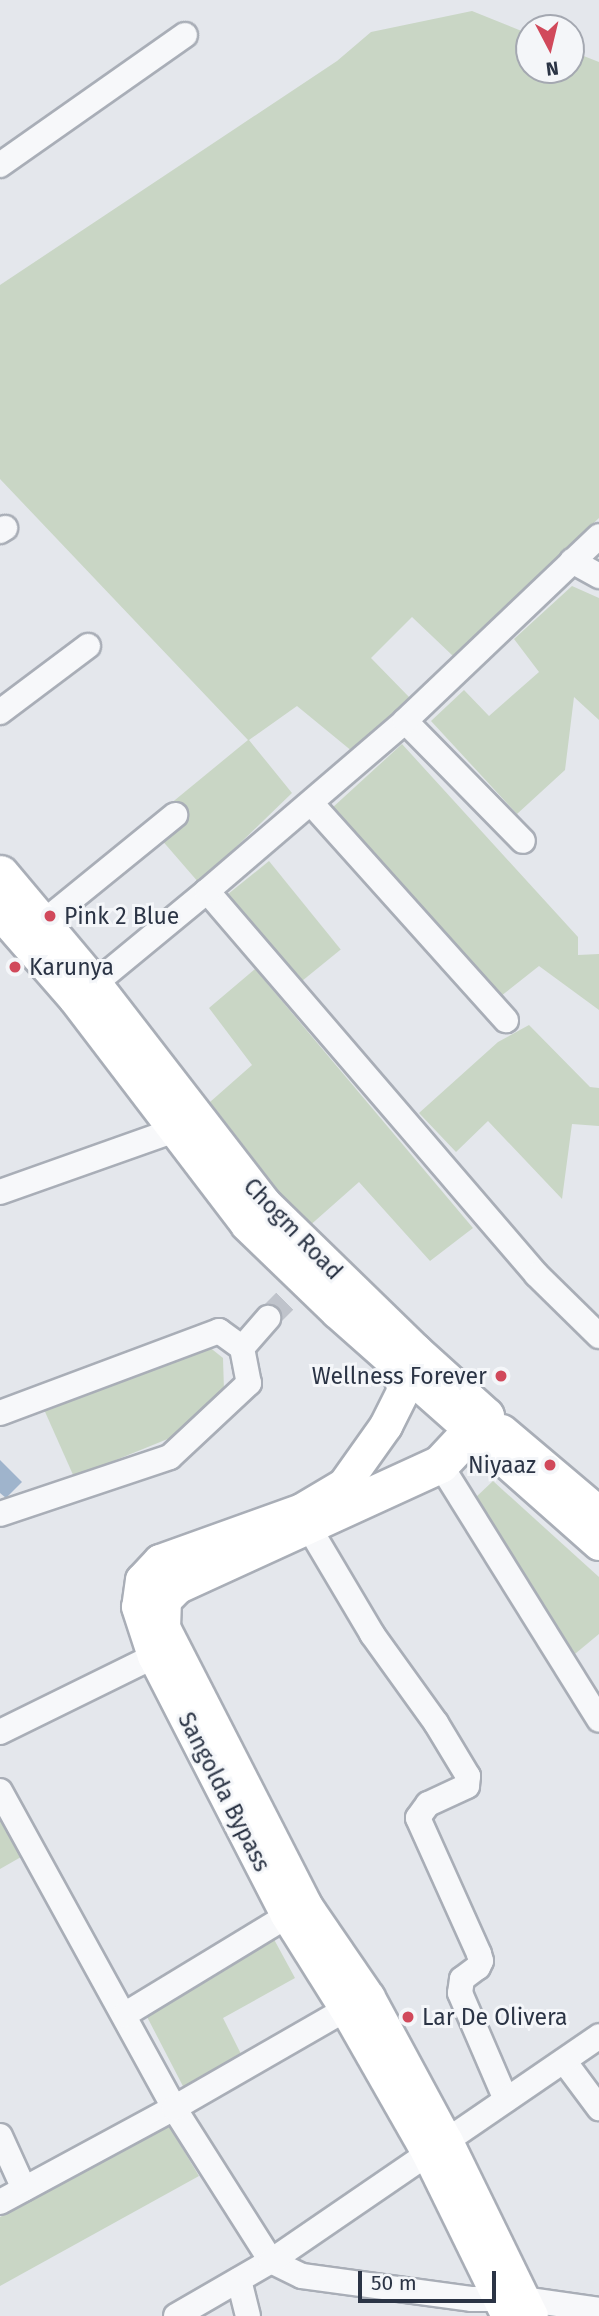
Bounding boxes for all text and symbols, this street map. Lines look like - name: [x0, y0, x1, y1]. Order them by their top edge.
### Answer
- north arrow: [515, 14, 585, 84]
- text: N: [545, 56, 560, 81]
- place label: Pink 2 Blue: [64, 902, 179, 930]
- marker: Pink 2 Blue: [42, 908, 58, 924]
- place label: Karunya: [29, 953, 114, 981]
- marker: Karunya: [7, 959, 23, 975]
- street label: Chogm Road: [238, 1173, 348, 1285]
- place label: Wellness Forever: [312, 1362, 487, 1390]
- marker: Wellness Forever: [493, 1368, 509, 1384]
- place label: Niyaaz: [468, 1451, 536, 1479]
- marker: Niyaaz: [542, 1457, 558, 1473]
- street label: Sangolda Bypass: [172, 1708, 276, 1876]
- place label: Lar De Olivera: [422, 2003, 568, 2031]
- marker: Lar De Olivera: [400, 2009, 416, 2025]
- scale bar: [361, 2256, 499, 2300]
- text: 50 m: [371, 2270, 417, 2296]

